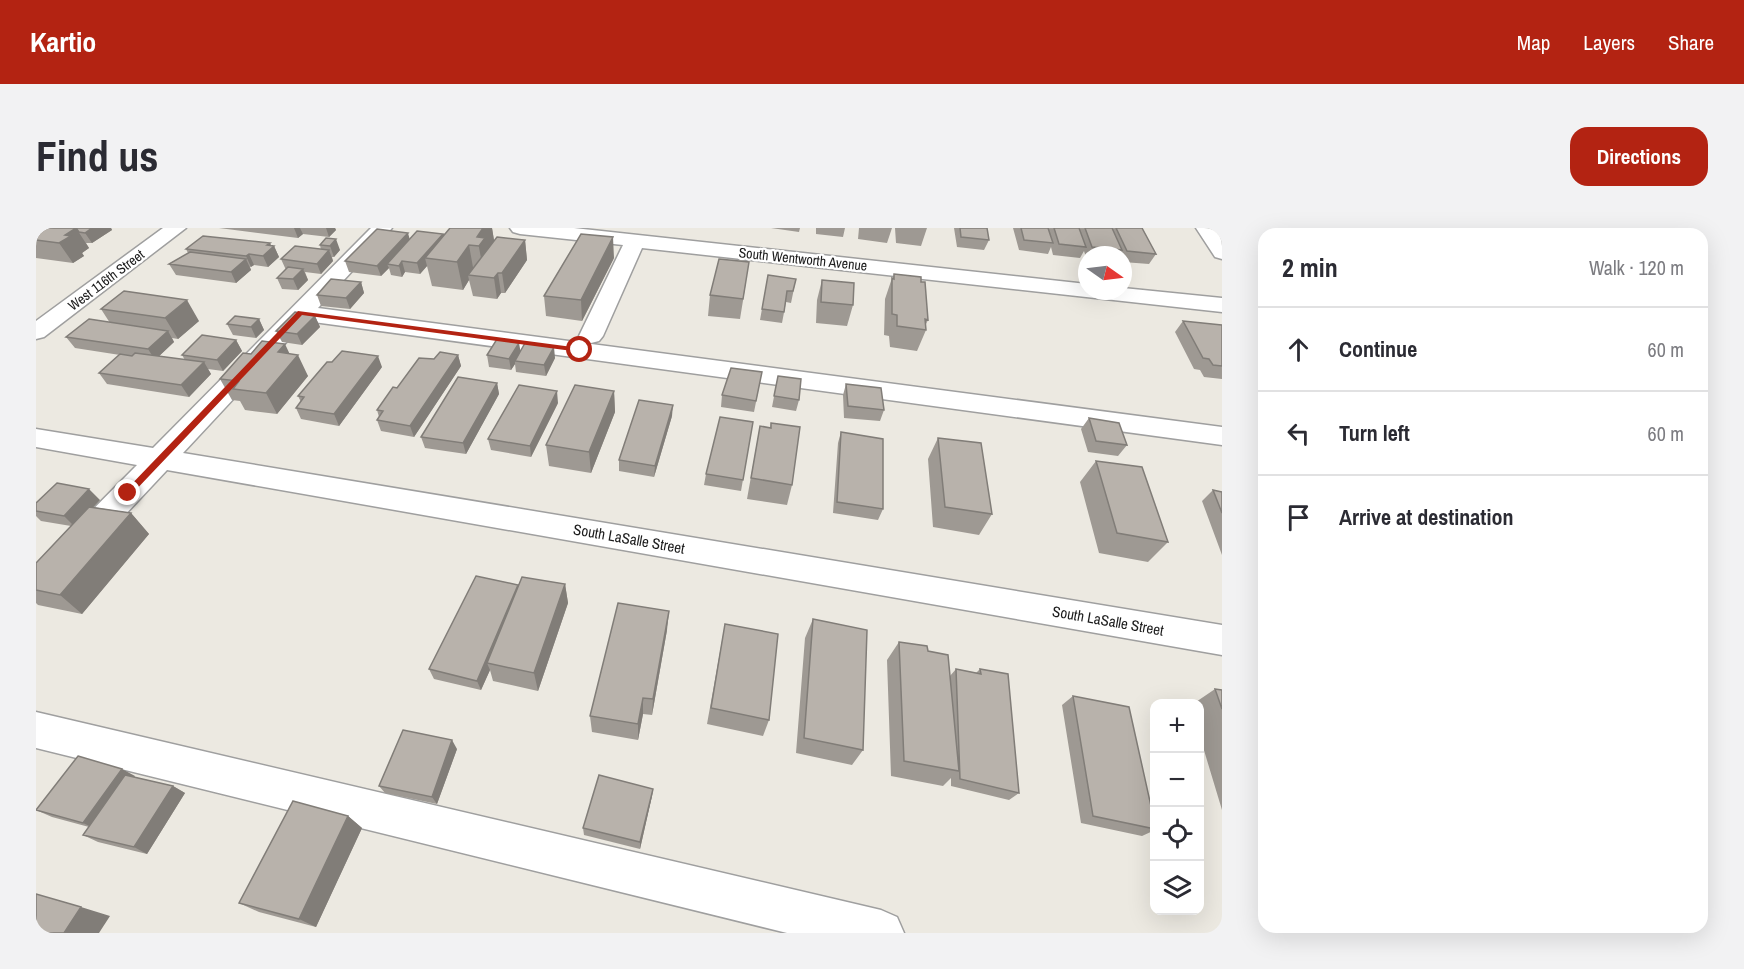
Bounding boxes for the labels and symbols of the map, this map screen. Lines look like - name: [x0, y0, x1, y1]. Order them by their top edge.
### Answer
- street label: South Wentworth Avenue: [738, 243, 868, 275]
- street label: West 116th Street: [64, 245, 148, 315]
- north arrow: [1078, 246, 1132, 300]
- route start: [566, 336, 592, 362]
- route end: [114, 479, 140, 505]
- street label: South LaSalle Street: [572, 518, 687, 559]
- street label: South LaSalle Street: [1051, 600, 1166, 641]

